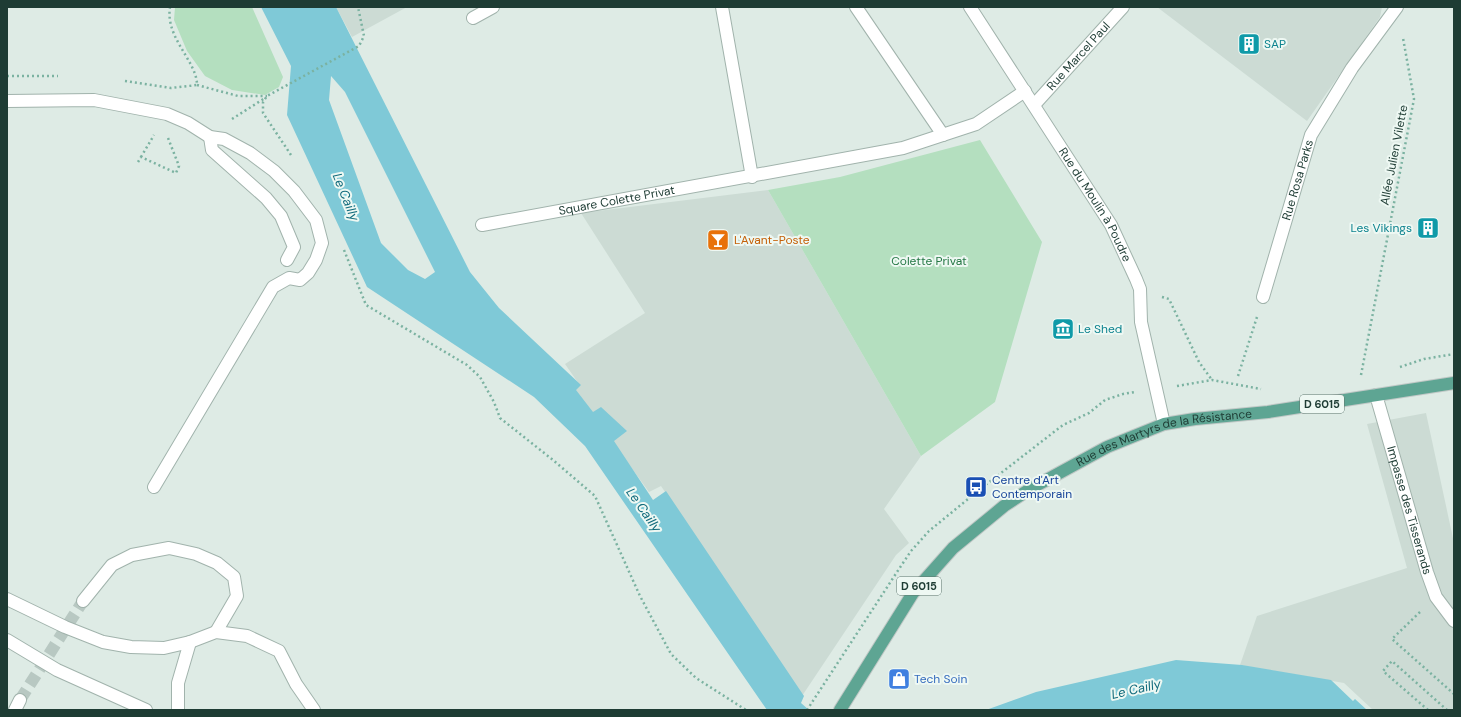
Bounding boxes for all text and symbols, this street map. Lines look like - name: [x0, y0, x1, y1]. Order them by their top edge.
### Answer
- street label: Rue Marcel Paul: [1043, 18, 1114, 94]
- building icon: SAP: [1236, 31, 1262, 57]
- place label: SAP: [1264, 36, 1286, 52]
- street label: Allée Julien Vilette: [1376, 103, 1412, 206]
- street label: Rue Rosa Parks: [1278, 138, 1317, 222]
- street label: Rue du Moulin à Poudre: [1055, 144, 1135, 264]
- water label: Le Cailly: [329, 170, 364, 224]
- street label: Square Colette Privat: [557, 182, 676, 219]
- building icon: Les Vikings: [1415, 215, 1441, 241]
- place label: Les Vikings: [1350, 220, 1412, 236]
- bar icon: L'Avant-Poste: [705, 227, 731, 253]
- place label: L'Avant-Poste: [734, 232, 810, 248]
- park label: Colette Privat: [891, 253, 967, 269]
- museum icon: Le Shed: [1050, 316, 1076, 342]
- place label: Le Shed: [1078, 321, 1122, 337]
- road number: D 6015: [1300, 395, 1344, 413]
- street label: Rue des Martyrs de la Résistance: [1073, 406, 1253, 470]
- street label: Impasse des Tisserands: [1383, 444, 1435, 577]
- place label: Centre d'Art Contemporain: [992, 472, 1072, 502]
- bus stop icon: Centre d'Art Contemporain: [963, 474, 989, 500]
- water label: Le Cailly: [623, 484, 666, 536]
- road number: D 6015: [897, 577, 941, 595]
- shop icon: Tech Soin: [886, 666, 912, 692]
- place label: Tech Soin: [914, 671, 967, 687]
- water label: Le Cailly: [1110, 675, 1163, 703]

